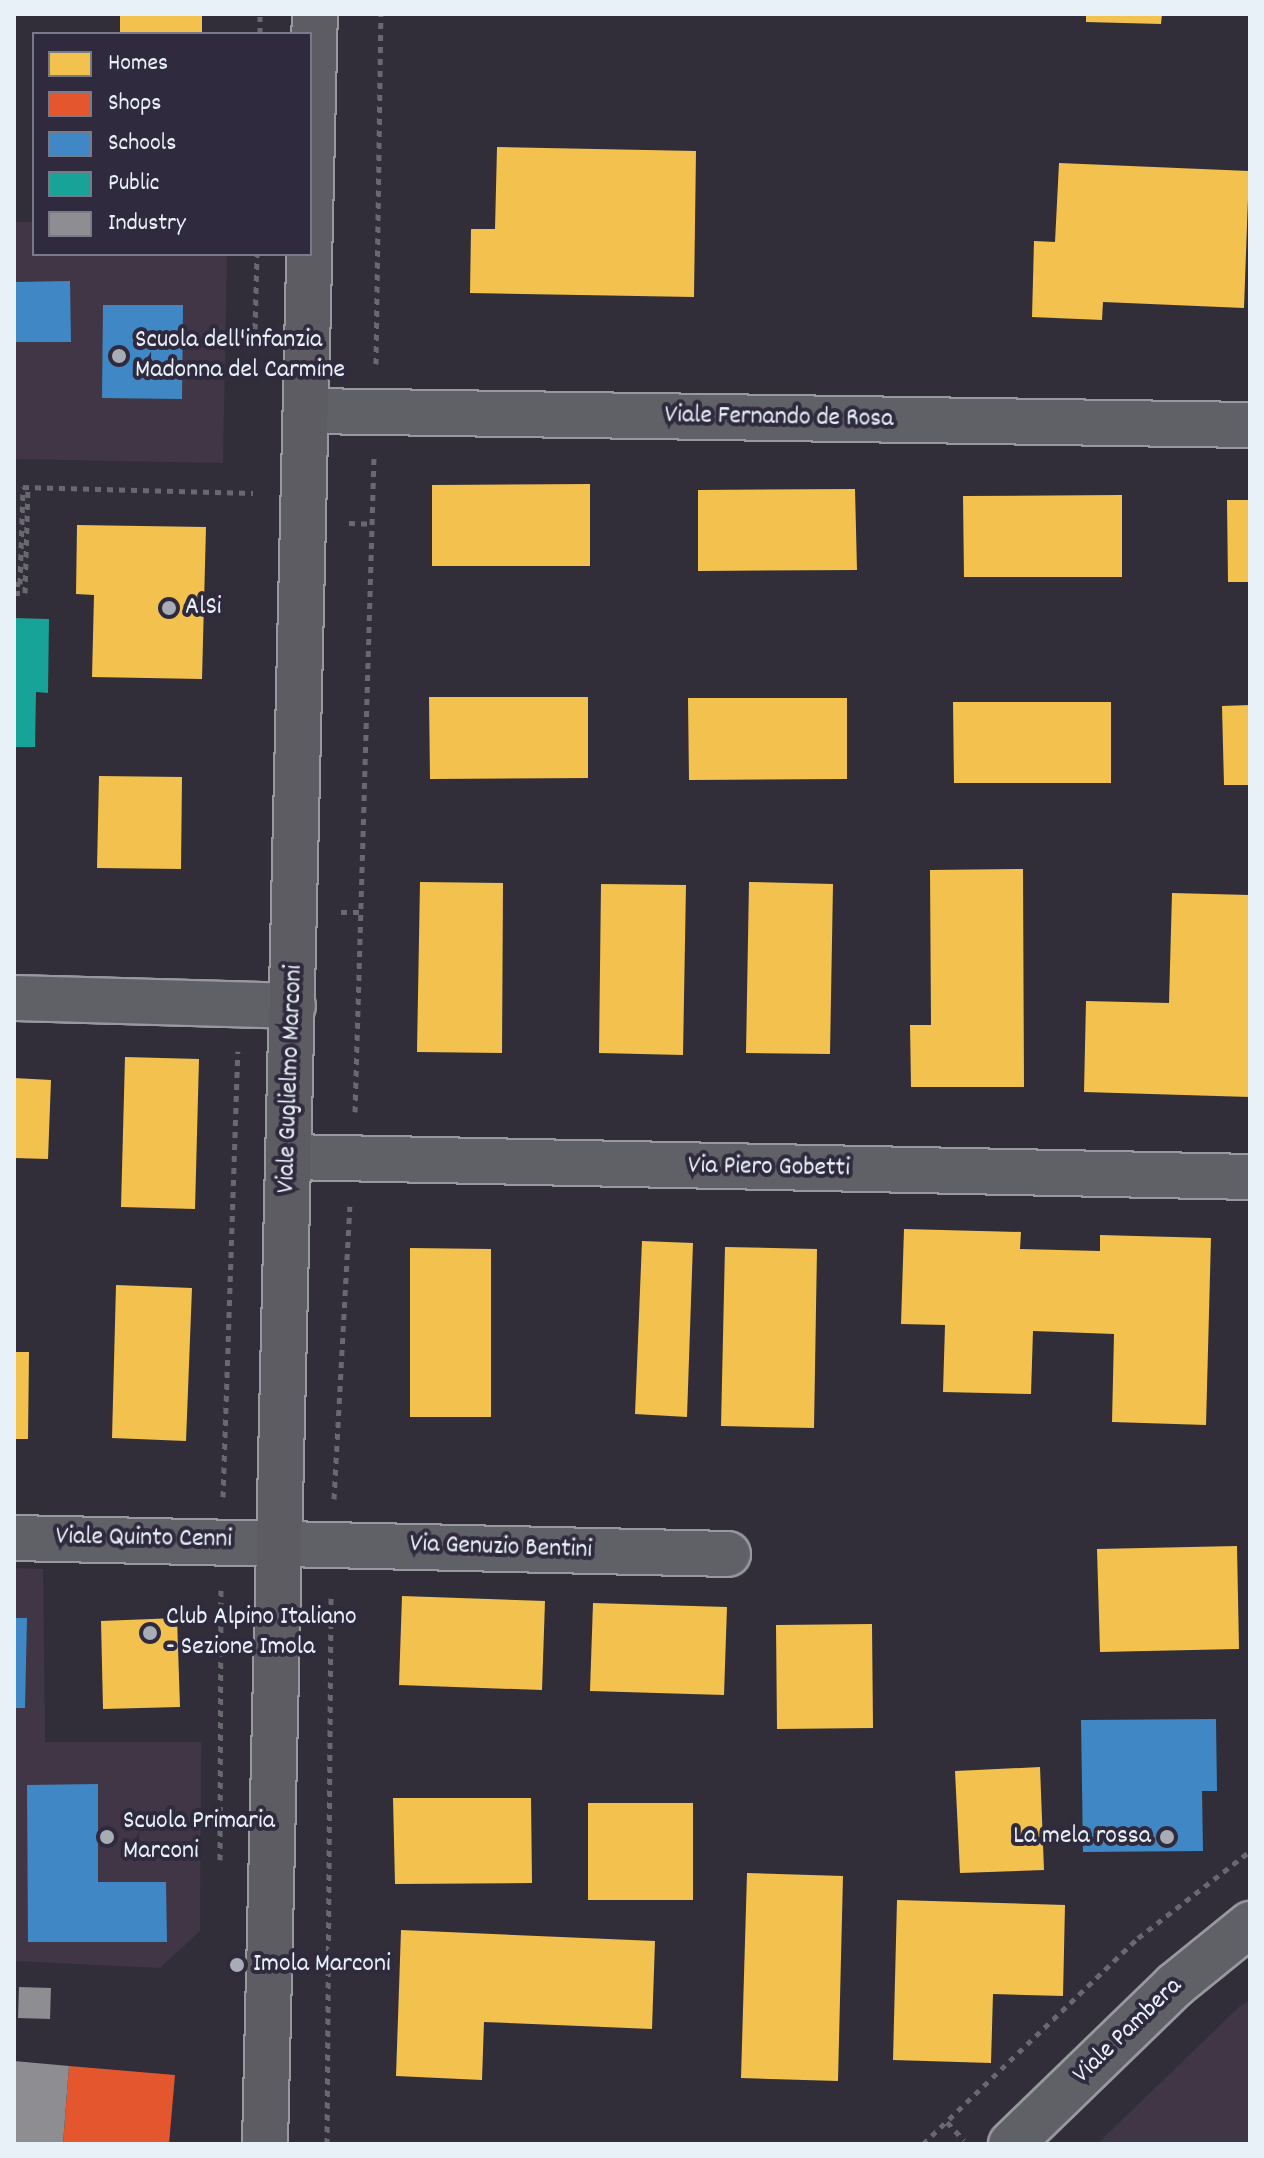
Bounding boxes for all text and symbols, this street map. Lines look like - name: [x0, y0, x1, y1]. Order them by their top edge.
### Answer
- legend: [32, 32, 312, 256]
- text: Homes: [108, 47, 168, 81]
- text: Shops: [108, 87, 161, 121]
- text: Schools: [108, 127, 176, 161]
- text: Public: [108, 167, 159, 201]
- text: Industry: [108, 207, 186, 241]
- place label: Scuola dell'infanzia Madonna del Carmine: [135, 325, 345, 386]
- marker: Scuola dell'infanzia Madonna del Carmine: [110, 347, 128, 365]
- street label: Viale Fernando de Rosa: [664, 400, 894, 436]
- place label: AlSi: [185, 592, 222, 624]
- marker: AlSi: [160, 599, 178, 617]
- street label: Viale Guglielmo Marconi: [271, 964, 311, 1194]
- street label: Via Piero Gobetti: [688, 1151, 850, 1185]
- street label: Viale Quinto Cenni: [56, 1522, 232, 1556]
- street label: Via Genuzio Bentini: [409, 1529, 593, 1567]
- place label: Club Alpino Italiano - Sezione Imola: [166, 1602, 357, 1664]
- marker: Club Alpino Italiano - Sezione Imola: [141, 1624, 159, 1642]
- place label: Scuola Primaria Marconi: [123, 1806, 275, 1868]
- place label: La mela rossa: [1013, 1821, 1151, 1853]
- marker: Scuola Primaria Marconi: [98, 1828, 116, 1846]
- marker: La mela rossa: [1158, 1828, 1176, 1846]
- place label: Imola Marconi: [253, 1949, 391, 1981]
- marker: Imola Marconi: [228, 1956, 246, 1974]
- street label: Viale Pambera: [1067, 1971, 1189, 2091]

